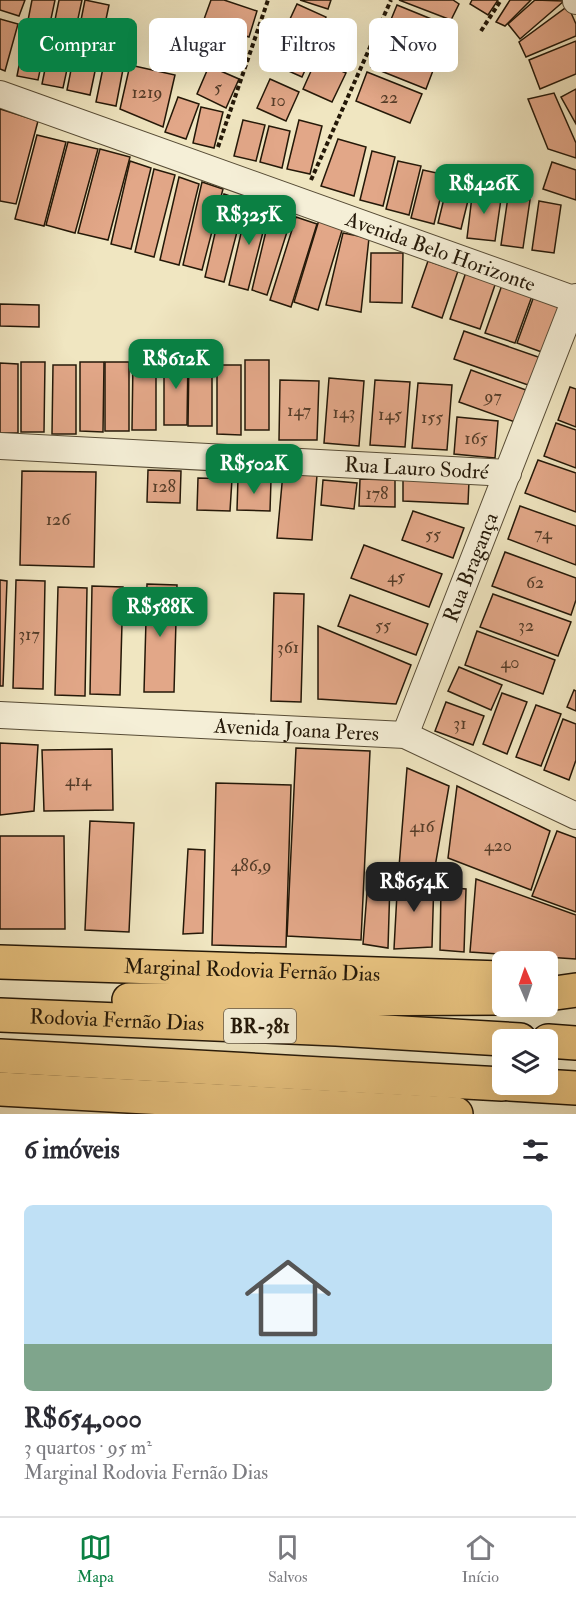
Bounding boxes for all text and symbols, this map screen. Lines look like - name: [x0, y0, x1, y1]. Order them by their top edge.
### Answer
- chip: Comprar: [18, 18, 137, 72]
- chip: Alugar: [149, 18, 247, 72]
- chip: Filtros: [259, 18, 357, 72]
- chip: Novo: [369, 18, 458, 72]
- house number: 5: [214, 76, 222, 99]
- house number: 1219: [131, 81, 163, 104]
- house number: 22: [380, 86, 398, 109]
- house number: 10: [270, 89, 286, 112]
- pin: R$426K: [435, 164, 533, 215]
- text: R$426K: [449, 171, 519, 196]
- pin: R$325K: [200, 195, 298, 246]
- text: R$325K: [216, 202, 282, 227]
- street label: Avenida Belo Horizonte: [341, 205, 539, 298]
- pin: R$612K: [127, 339, 225, 390]
- text: R$612K: [143, 346, 209, 371]
- house number: 97: [482, 385, 502, 408]
- house number: 147: [287, 399, 311, 422]
- house number: 143: [332, 401, 356, 424]
- house number: 145: [378, 403, 402, 426]
- house number: 155: [421, 406, 443, 429]
- house number: 165: [464, 427, 488, 450]
- pin: R$502K: [205, 444, 303, 495]
- text: R$502K: [220, 451, 288, 476]
- street label: Rua Lauro Sodré: [344, 451, 489, 485]
- house number: 128: [152, 475, 176, 498]
- house number: 178: [365, 482, 389, 505]
- house number: 126: [46, 508, 71, 531]
- street label: Rua Bragança: [437, 508, 504, 626]
- house number: 74: [534, 522, 553, 545]
- house number: 55: [425, 523, 441, 546]
- house number: 45: [387, 565, 405, 588]
- house number: 62: [526, 571, 544, 594]
- pin: R$588K: [111, 587, 209, 638]
- text: R$588K: [126, 594, 194, 619]
- house number: 55: [375, 614, 391, 637]
- house number: 32: [518, 614, 534, 637]
- house number: 317: [18, 623, 40, 646]
- house number: 361: [277, 636, 299, 659]
- house number: 40: [501, 651, 519, 674]
- street label: Avenida Joana Peres: [212, 712, 380, 747]
- house number: 31: [453, 712, 467, 735]
- house number: 414: [65, 769, 92, 792]
- house number: 416: [409, 815, 435, 838]
- house number: 420: [484, 834, 512, 857]
- house number: 486,9: [231, 854, 271, 877]
- pin: R$654K: [365, 862, 463, 913]
- text: R$654K: [380, 869, 448, 894]
- north arrow: [492, 951, 558, 1017]
- map controls: [492, 951, 558, 1095]
- street label: Marginal Rodovia Fernão Dias: [123, 952, 381, 988]
- street label: Rodovia Fernão Dias: [29, 1003, 205, 1037]
- road number: BR-381: [224, 1009, 296, 1043]
- button: layers: [492, 1029, 558, 1095]
- text: 6 imóveis: [24, 1134, 120, 1166]
- icon: filters: [519, 1134, 552, 1167]
- icon: home: [234, 1244, 342, 1352]
- text: R$654,000: [24, 1403, 142, 1435]
- text: 3 quartos · 95 m²: [24, 1435, 152, 1460]
- text: Marginal Rodovia Fernão Dias: [24, 1460, 268, 1485]
- tab: Mapa: [77, 1531, 114, 1587]
- tab: Salvos: [268, 1531, 307, 1587]
- tab: Início: [462, 1531, 499, 1587]

